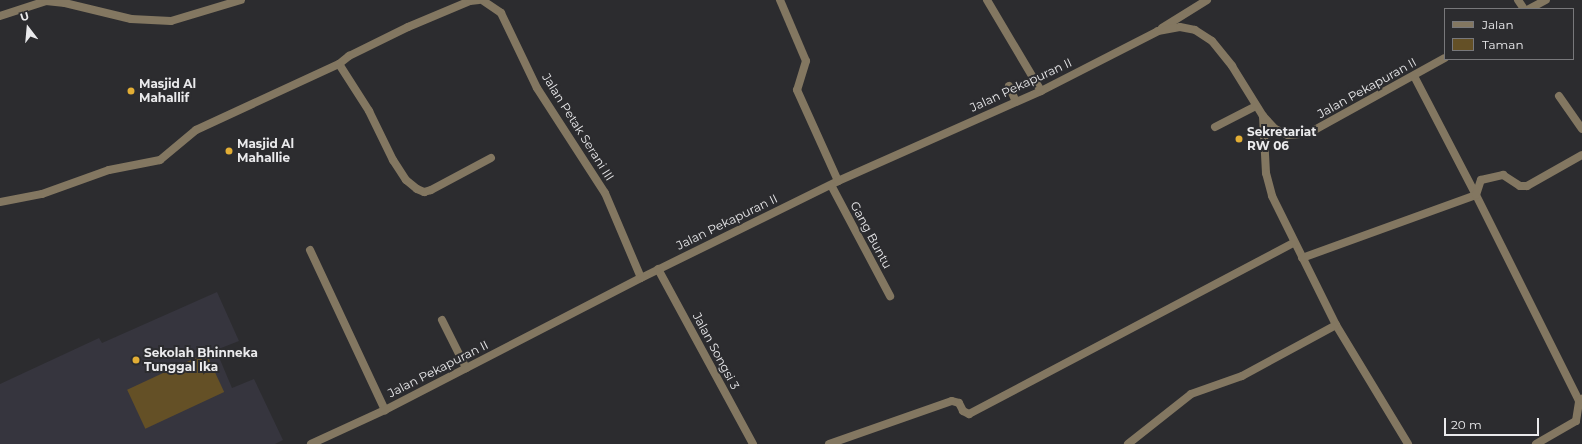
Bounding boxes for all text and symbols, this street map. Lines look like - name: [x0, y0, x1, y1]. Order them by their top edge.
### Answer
- north arrow: [8, 8, 48, 48]
- legend: [1444, 8, 1574, 60]
- text: U: [19, 9, 31, 24]
- text: Jalan: [1482, 17, 1514, 32]
- text: Taman: [1482, 37, 1524, 52]
- street label: Jalan Pekapuran II: [968, 55, 1074, 115]
- street label: Jalan Pekapuran II: [1315, 55, 1419, 121]
- street label: Jalan Petak Serani III: [539, 71, 617, 183]
- place label: Masjid Al Mahallif: [139, 77, 196, 105]
- marker: Masjid Al Mahallif: [126, 86, 136, 96]
- place label: Sekretariat RW 06: [1247, 125, 1316, 153]
- marker: Sekretariat RW 06: [1234, 134, 1244, 144]
- place label: Masjid Al Mahallie: [237, 137, 294, 165]
- marker: Masjid Al Mahallie: [224, 146, 234, 156]
- street label: Jalan Pekapuran II: [674, 191, 780, 253]
- street label: Gang Buntu: [847, 199, 895, 271]
- street label: Jalan Songsi 3: [690, 310, 742, 392]
- street label: Jalan Pekapuran II: [385, 337, 491, 401]
- place label: Sekolah Bhinneka Tunggal Ika: [144, 346, 258, 374]
- marker: Sekolah Bhinneka Tunggal Ika: [131, 355, 141, 365]
- scale bar: [1446, 410, 1541, 436]
- text: 20 m: [1451, 417, 1482, 432]

